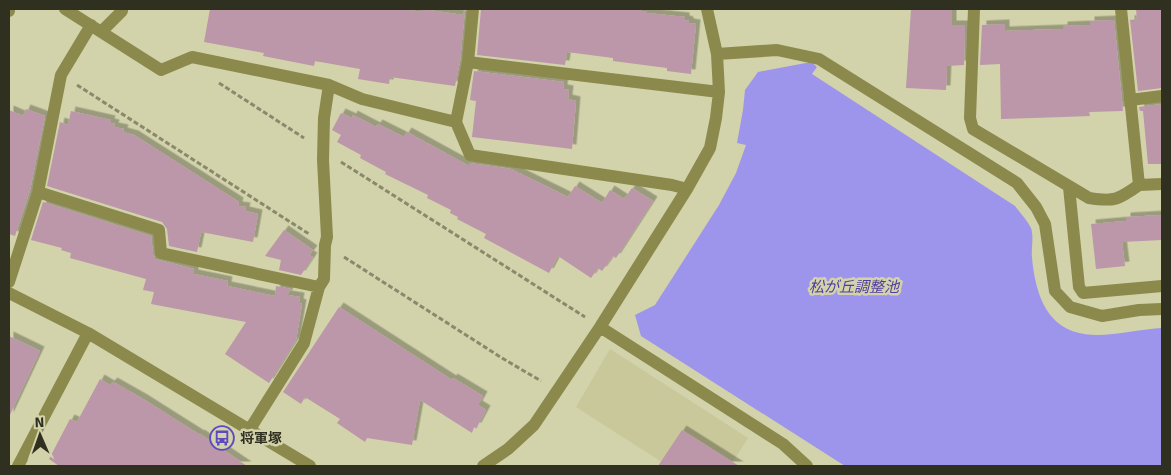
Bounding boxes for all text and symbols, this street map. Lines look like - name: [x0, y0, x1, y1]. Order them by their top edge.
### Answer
- water label: 松が丘調整池: [809, 278, 901, 296]
- north arrow: [15, 410, 65, 460]
- text: N: [34, 414, 45, 431]
- bus stop icon: 将軍塚: [209, 425, 235, 451]
- place label: 将軍塚: [240, 430, 282, 447]

